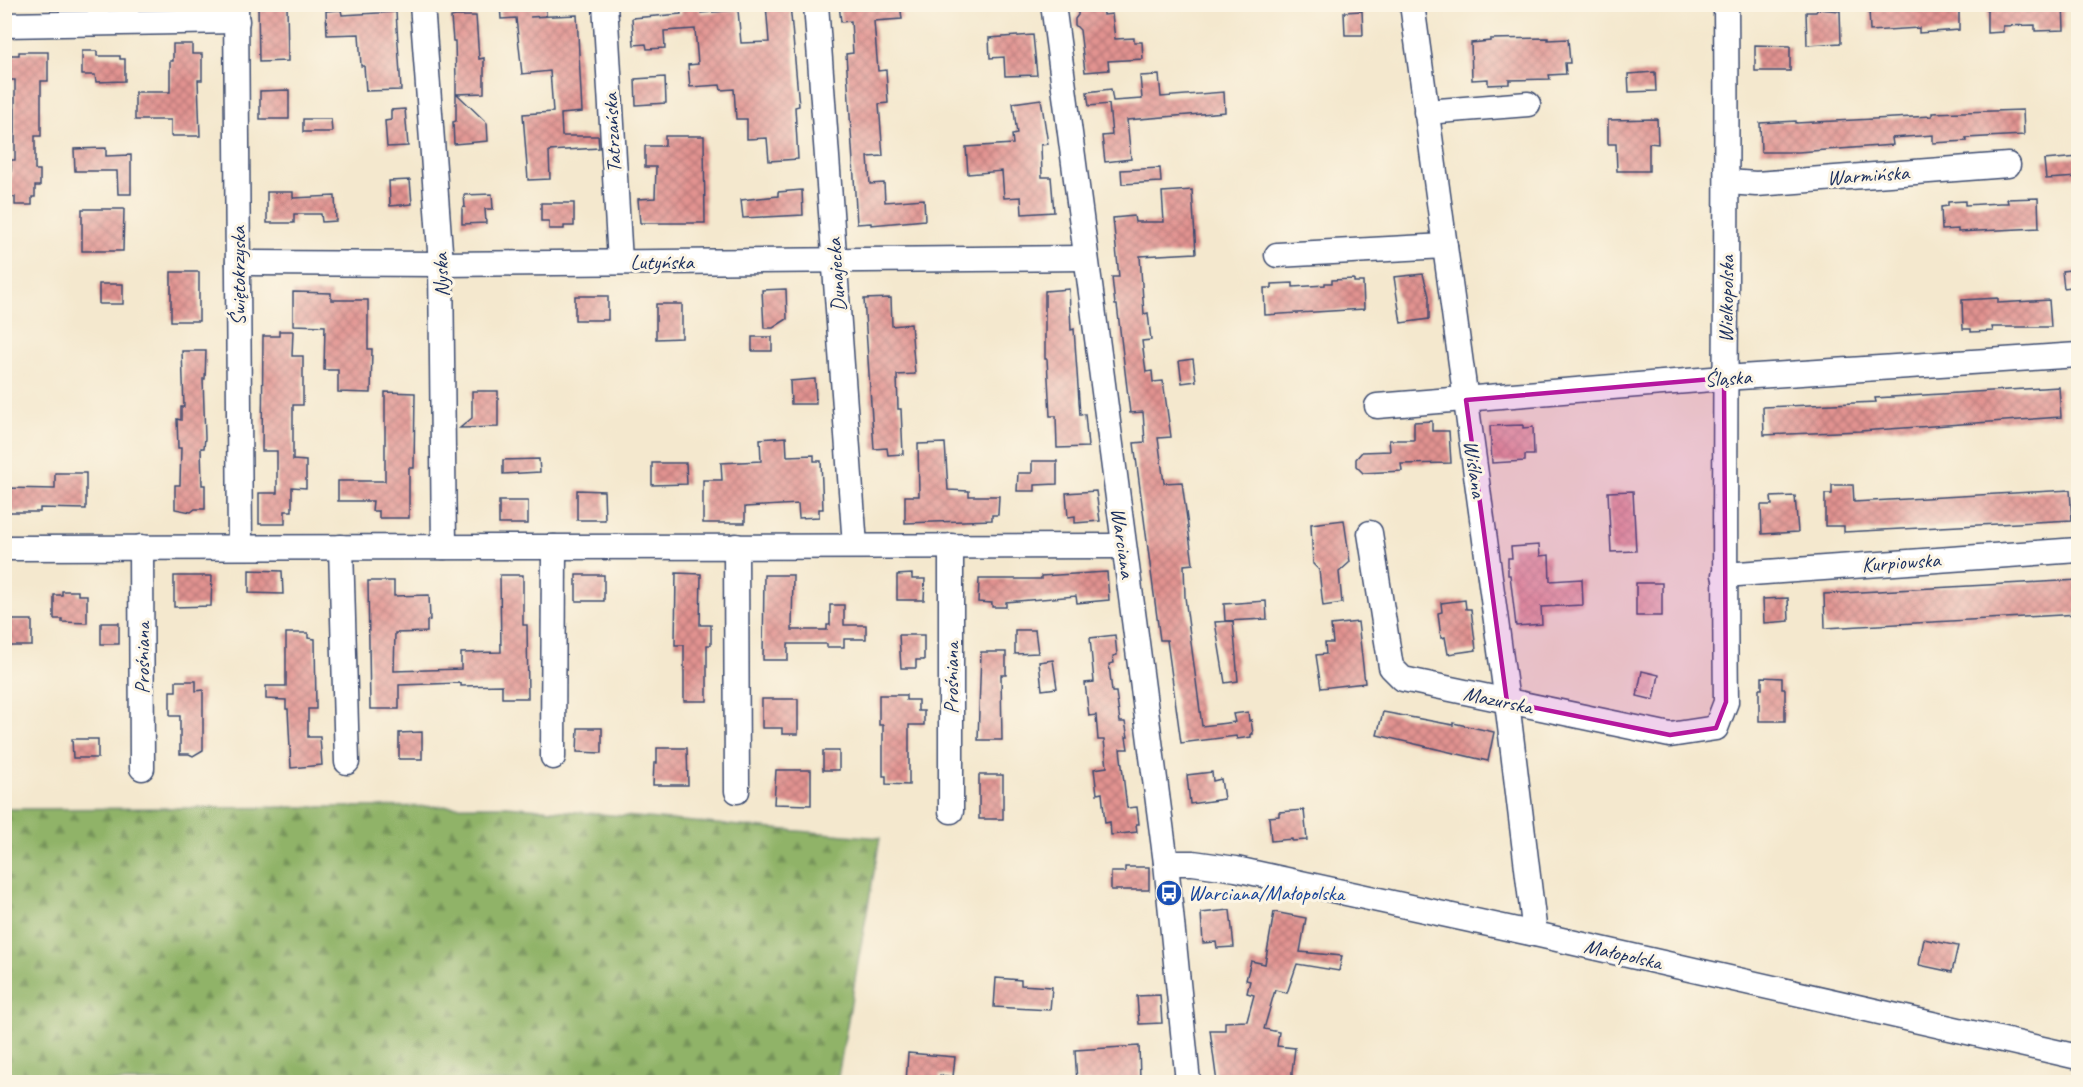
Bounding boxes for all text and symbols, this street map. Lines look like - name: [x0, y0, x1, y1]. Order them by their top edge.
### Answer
- street label: Tatrzańska: [597, 91, 627, 174]
- street label: Warmińska: [1826, 159, 1912, 191]
- street label: Świętokrzyska: [225, 224, 251, 326]
- street label: Dunajecka: [820, 236, 852, 313]
- street label: Lutyńska: [630, 249, 696, 275]
- street label: Nyska: [427, 251, 455, 297]
- street label: Wielkopolska: [1712, 254, 1740, 343]
- street label: Śląska: [1704, 363, 1754, 393]
- street label: Wiślana: [1458, 439, 1492, 501]
- street label: Warciana: [1105, 506, 1141, 581]
- street label: Kurpiowska: [1861, 546, 1943, 578]
- street label: Prośniana: [129, 620, 155, 694]
- street label: Prośniana: [938, 640, 964, 714]
- street label: Mazurska: [1461, 680, 1537, 720]
- bus stop icon: Warciana/Małopolska: [1154, 878, 1184, 908]
- place label: Warciana/Małopolska: [1188, 880, 1346, 906]
- street label: Małopolska: [1582, 932, 1667, 976]

